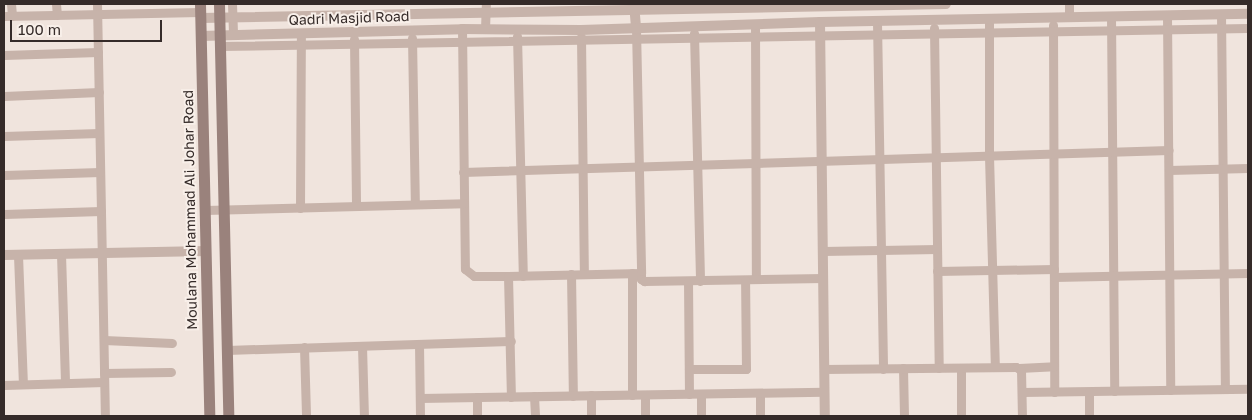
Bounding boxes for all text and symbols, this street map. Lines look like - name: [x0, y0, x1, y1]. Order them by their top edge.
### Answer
- street label: Qadri Masjid Road: [288, 7, 410, 29]
- scale bar: [12, 10, 165, 42]
- text: 100 m: [18, 20, 61, 38]
- street label: Moulana Mohammad Ali Johar Road: [180, 90, 200, 330]

